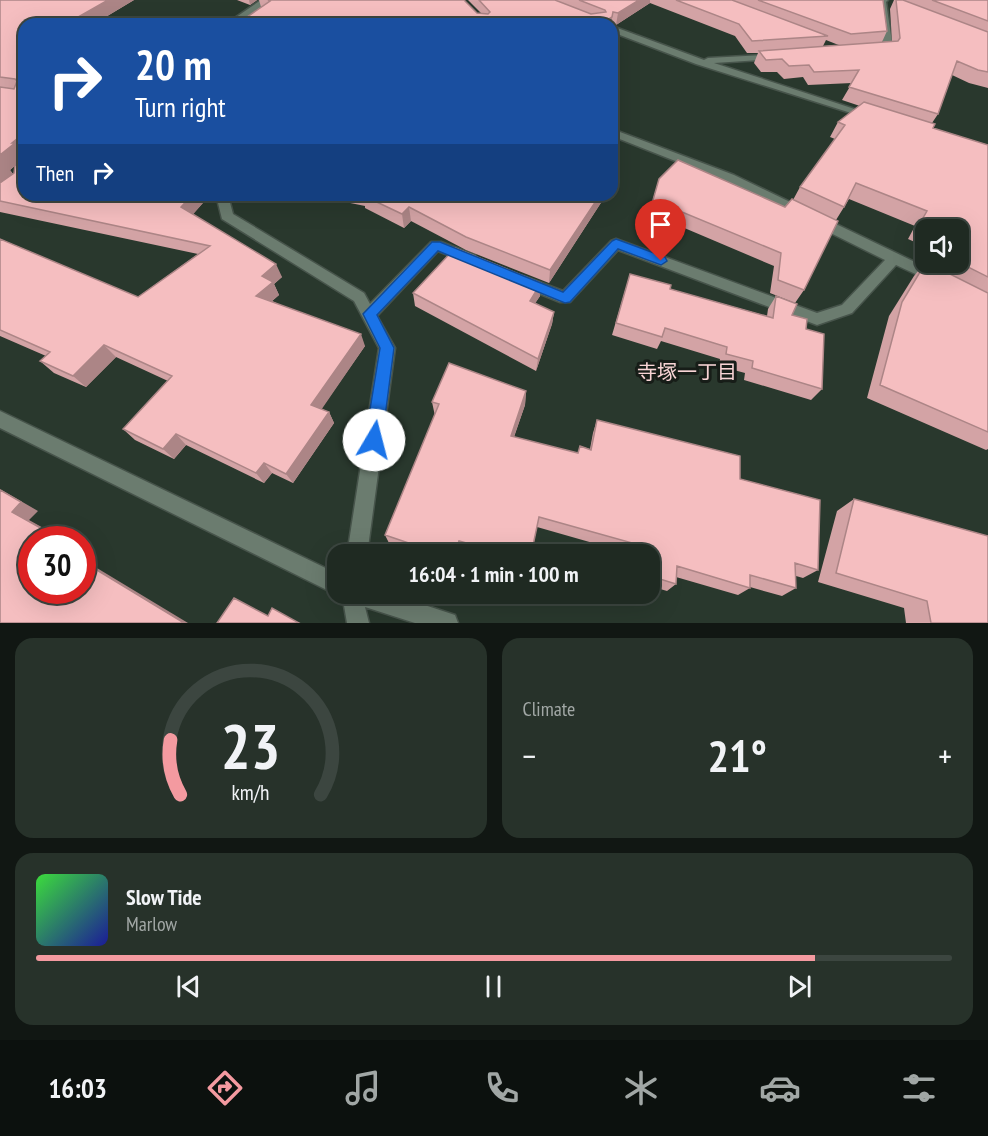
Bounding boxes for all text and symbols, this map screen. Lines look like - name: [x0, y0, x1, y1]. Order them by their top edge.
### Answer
- text: 20 m: [135, 37, 212, 92]
- icon: right: [36, 42, 114, 120]
- text: Turn right: [135, 90, 226, 124]
- icon: right: [86, 156, 119, 189]
- text: Then: [36, 159, 74, 187]
- pin: [635, 199, 686, 261]
- icon: arrive: [644, 208, 677, 241]
- map controls: [915, 219, 969, 273]
- button: sound: [915, 219, 969, 273]
- district label: 寺塚一丁目: [637, 359, 737, 385]
- position arrow: [342, 408, 406, 472]
- speed limit sign: 30: [18, 526, 96, 604]
- text: 16:04 · 1 min · 100 m: [408, 560, 579, 588]
- text: Climate: [523, 696, 575, 722]
- text: 23: [221, 705, 281, 786]
- text: 21°: [708, 726, 767, 784]
- text: −: [523, 734, 536, 777]
- text: +: [938, 734, 952, 777]
- text: km/h: [232, 778, 270, 806]
- text: Slow Tide: [126, 883, 202, 911]
- text: Marlow: [126, 911, 177, 937]
- icon: previous: [172, 970, 205, 1003]
- icon: pause: [477, 970, 510, 1003]
- icon: next: [783, 970, 816, 1003]
- icon: directions: [204, 1067, 246, 1109]
- icon: music: [342, 1067, 384, 1109]
- icon: phone: [481, 1067, 523, 1109]
- icon: climate: [620, 1067, 662, 1109]
- icon: car: [759, 1067, 801, 1109]
- icon: filters: [898, 1067, 940, 1109]
- text: 16:03: [48, 1071, 107, 1105]

